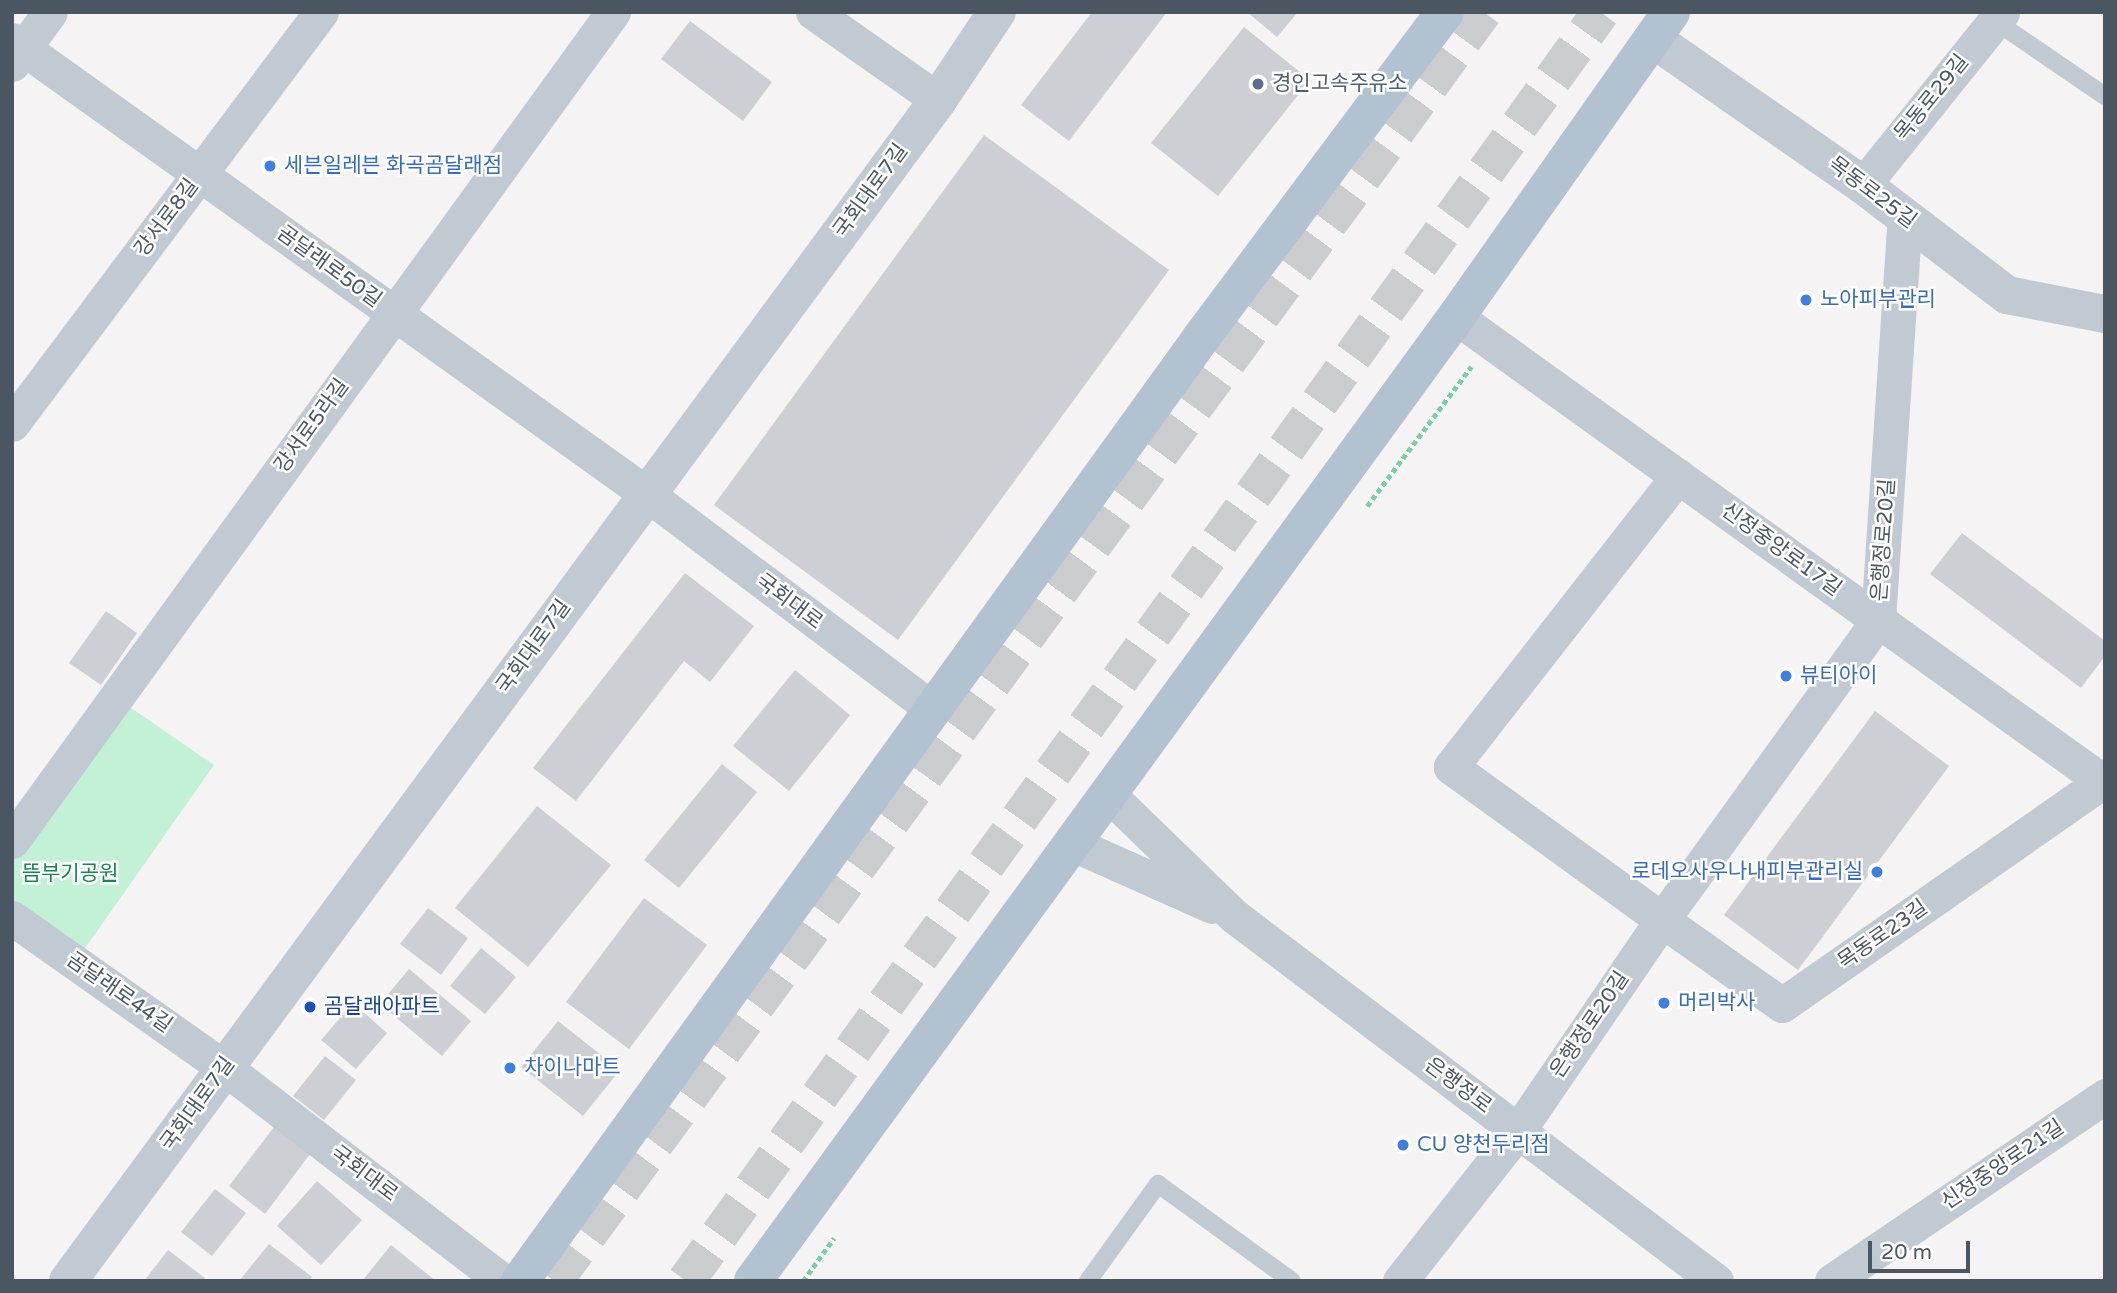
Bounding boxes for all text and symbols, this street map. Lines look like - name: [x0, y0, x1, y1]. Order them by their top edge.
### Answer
- street label: 목동로29길: [1890, 50, 1974, 146]
- place label: 경인고속주유소: [1272, 71, 1407, 97]
- marker: 경인고속주유소: [1250, 76, 1266, 92]
- street label: 국회대로7길: [829, 139, 913, 243]
- street label: 목동로25길: [1823, 152, 1921, 234]
- place label: 세븐일레븐 화곡곰달래점: [284, 153, 502, 179]
- marker: 세븐일레븐 화곡곰달래점: [262, 158, 278, 174]
- street label: 강서로8길: [130, 174, 204, 262]
- street label: 곰달래로50길: [272, 221, 386, 313]
- place label: 노아피부관리: [1820, 287, 1936, 313]
- marker: 노아피부관리: [1798, 292, 1814, 308]
- street label: 강서로5라길: [270, 374, 354, 478]
- street label: 은행정로20길: [1867, 478, 1901, 602]
- street label: 신정중앙로17길: [1716, 498, 1846, 602]
- street label: 국회대로: [751, 569, 827, 635]
- street label: 국회대로7길: [492, 595, 576, 699]
- place label: 뷰티아이: [1800, 663, 1877, 689]
- marker: 뷰티아이: [1778, 668, 1794, 684]
- place label: 로데오사우나내피부관리실: [1631, 859, 1863, 885]
- park label: 뜸부기공원: [22, 861, 118, 887]
- marker: 로데오사우나내피부관리실: [1869, 864, 1885, 880]
- street label: 목동로23길: [1833, 895, 1933, 975]
- street label: 곰달래로44길: [61, 947, 177, 1039]
- street label: 은행정로20길: [1545, 967, 1635, 1083]
- place label: 머리박사: [1678, 990, 1755, 1016]
- place label: 곰달래아파트: [324, 994, 440, 1020]
- marker: 머리박사: [1656, 995, 1672, 1011]
- marker: 곰달래아파트: [302, 999, 318, 1015]
- street label: 국회대로7길: [156, 1052, 240, 1156]
- street label: 은행정로: [1420, 1053, 1496, 1119]
- place label: 차이나마트: [524, 1055, 621, 1081]
- marker: 차이나마트: [502, 1060, 518, 1076]
- street label: 신정중앙로21길: [1937, 1115, 2069, 1215]
- place label: CU 양천두리점: [1417, 1132, 1550, 1158]
- marker: CU 양천두리점: [1395, 1137, 1411, 1153]
- street label: 국회대로: [326, 1141, 402, 1207]
- scale bar: [1872, 1226, 1974, 1270]
- text: 20 m: [1881, 1240, 1932, 1265]

